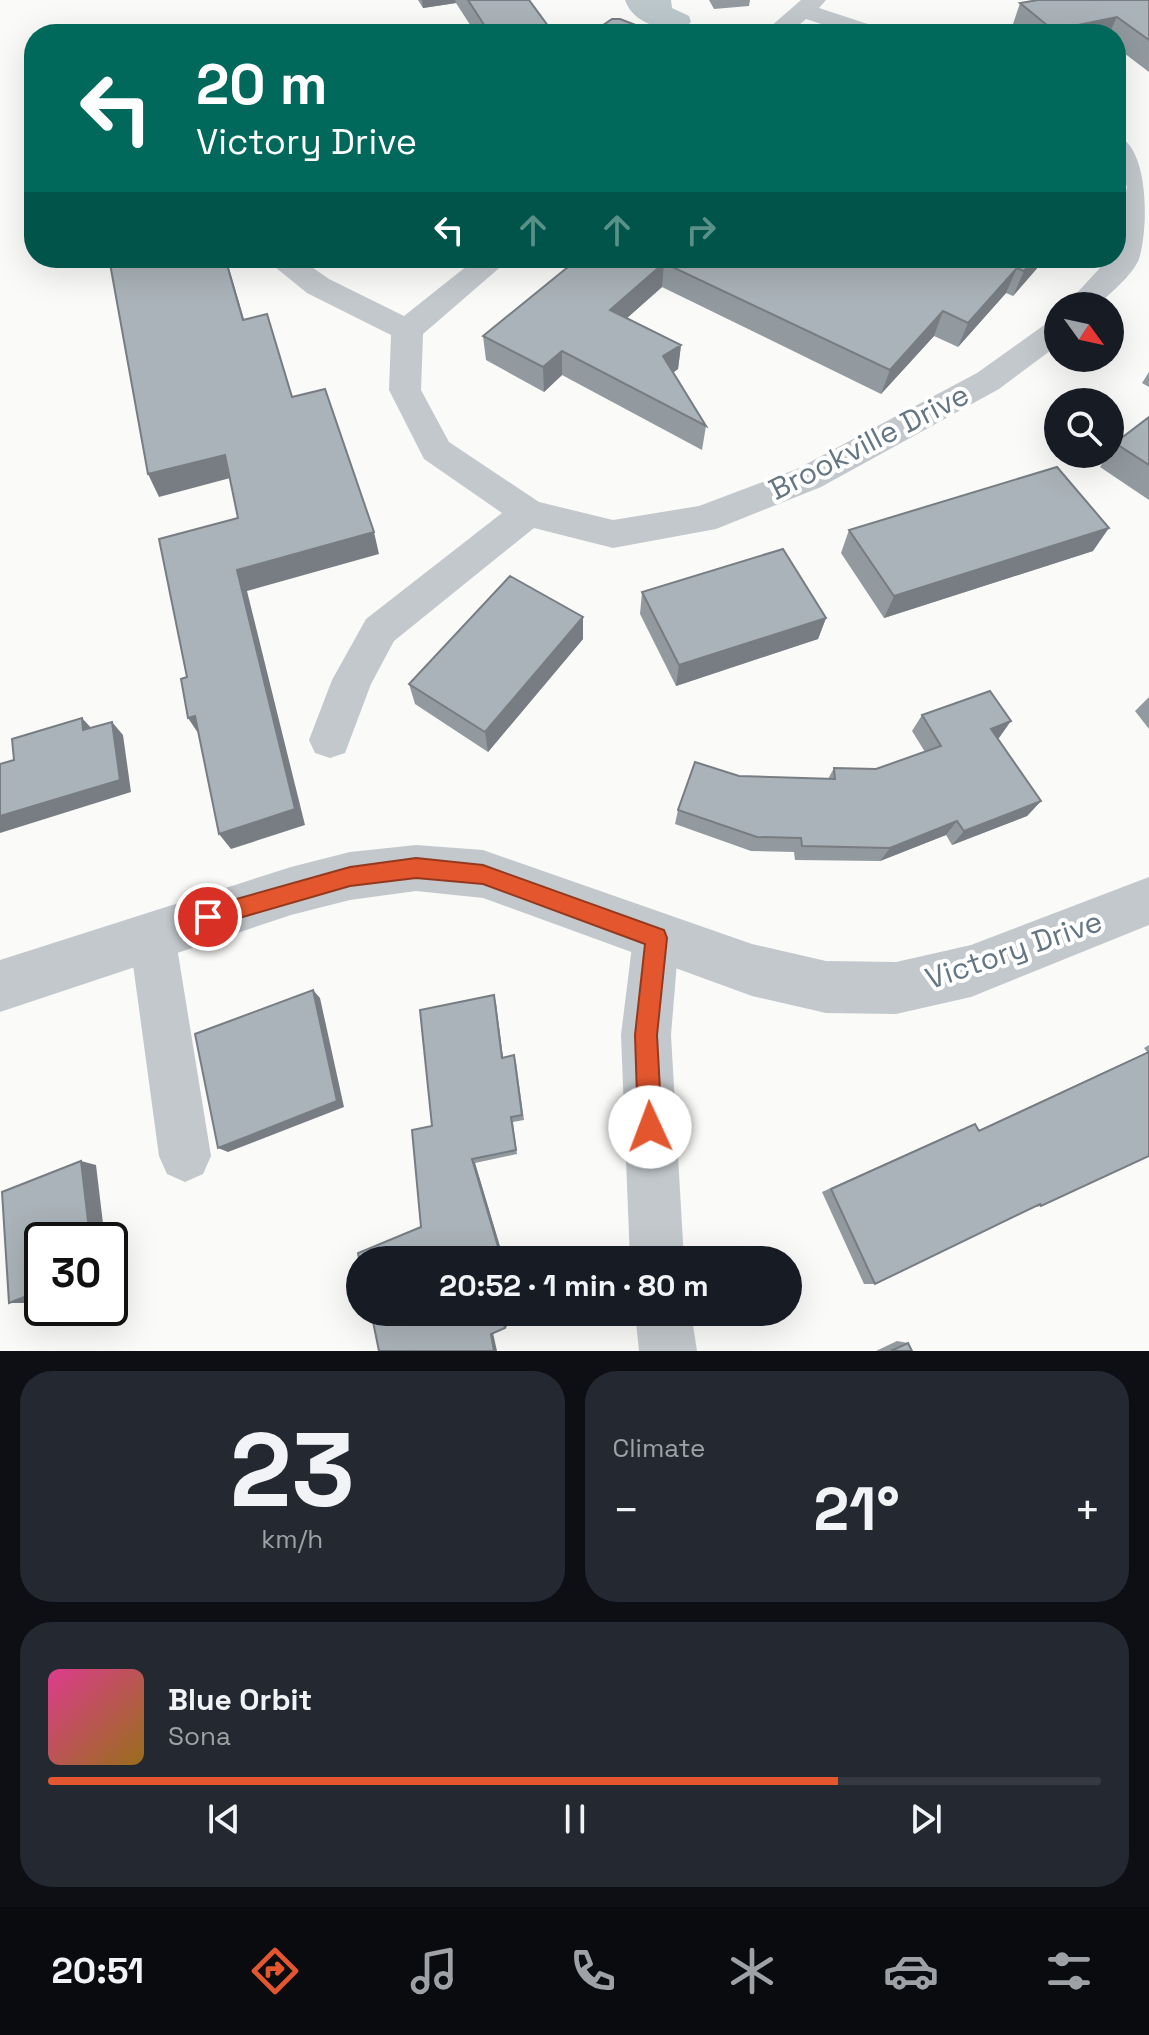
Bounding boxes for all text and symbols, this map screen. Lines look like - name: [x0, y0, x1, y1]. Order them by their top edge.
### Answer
- text: 20 m: [196, 49, 328, 120]
- icon: left: [64, 56, 168, 160]
- text: Victory Drive: [196, 119, 417, 165]
- icon: left: [427, 208, 471, 252]
- icon: ahead: [511, 208, 555, 252]
- icon: ahead: [595, 208, 639, 252]
- icon: right: [679, 208, 723, 252]
- north arrow: [1044, 292, 1124, 372]
- map controls: [1044, 292, 1124, 468]
- street label: Brookville Drive: [762, 374, 975, 509]
- button: search: [1044, 388, 1124, 468]
- pin: [174, 883, 242, 951]
- icon: arrive: [186, 895, 230, 939]
- street label: Victory Drive: [920, 901, 1107, 998]
- position arrow: [608, 1085, 692, 1169]
- speed limit sign: 30: [24, 1222, 128, 1326]
- text: 20:52 · 1 min · 80 m: [439, 1266, 709, 1305]
- text: 23: [230, 1404, 355, 1536]
- text: Climate: [613, 1431, 705, 1465]
- text: 21°: [814, 1471, 900, 1548]
- text: −: [613, 1482, 640, 1538]
- text: +: [1074, 1482, 1101, 1538]
- text: km/h: [261, 1522, 323, 1556]
- text: Blue Orbit: [168, 1680, 312, 1719]
- text: Sona: [168, 1719, 231, 1753]
- icon: previous: [202, 1797, 246, 1841]
- icon: pause: [553, 1797, 597, 1841]
- icon: next: [904, 1797, 948, 1841]
- icon: directions: [247, 1943, 303, 1999]
- icon: music: [406, 1943, 462, 1999]
- icon: phone: [565, 1943, 621, 1999]
- icon: climate: [724, 1943, 780, 1999]
- icon: car: [883, 1943, 939, 1999]
- icon: filters: [1041, 1943, 1097, 1999]
- text: 20:51: [51, 1948, 144, 1994]

